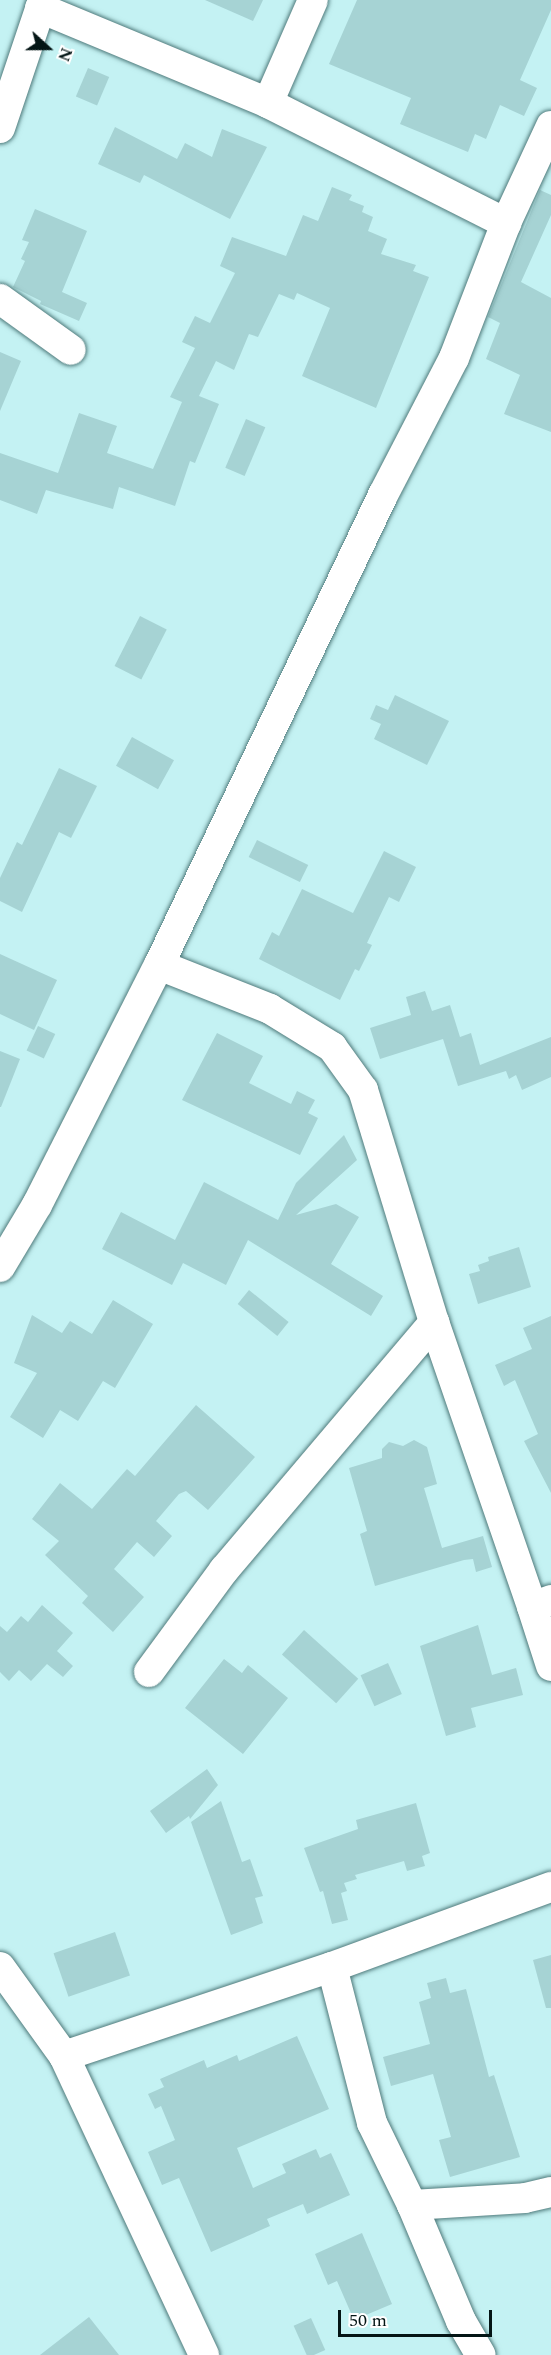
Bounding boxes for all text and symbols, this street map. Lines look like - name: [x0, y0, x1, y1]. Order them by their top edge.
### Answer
- north arrow: [18, 18, 78, 78]
- text: N: [51, 44, 78, 65]
- scale bar: [341, 2298, 496, 2336]
- text: 50 m: [349, 2307, 387, 2334]

